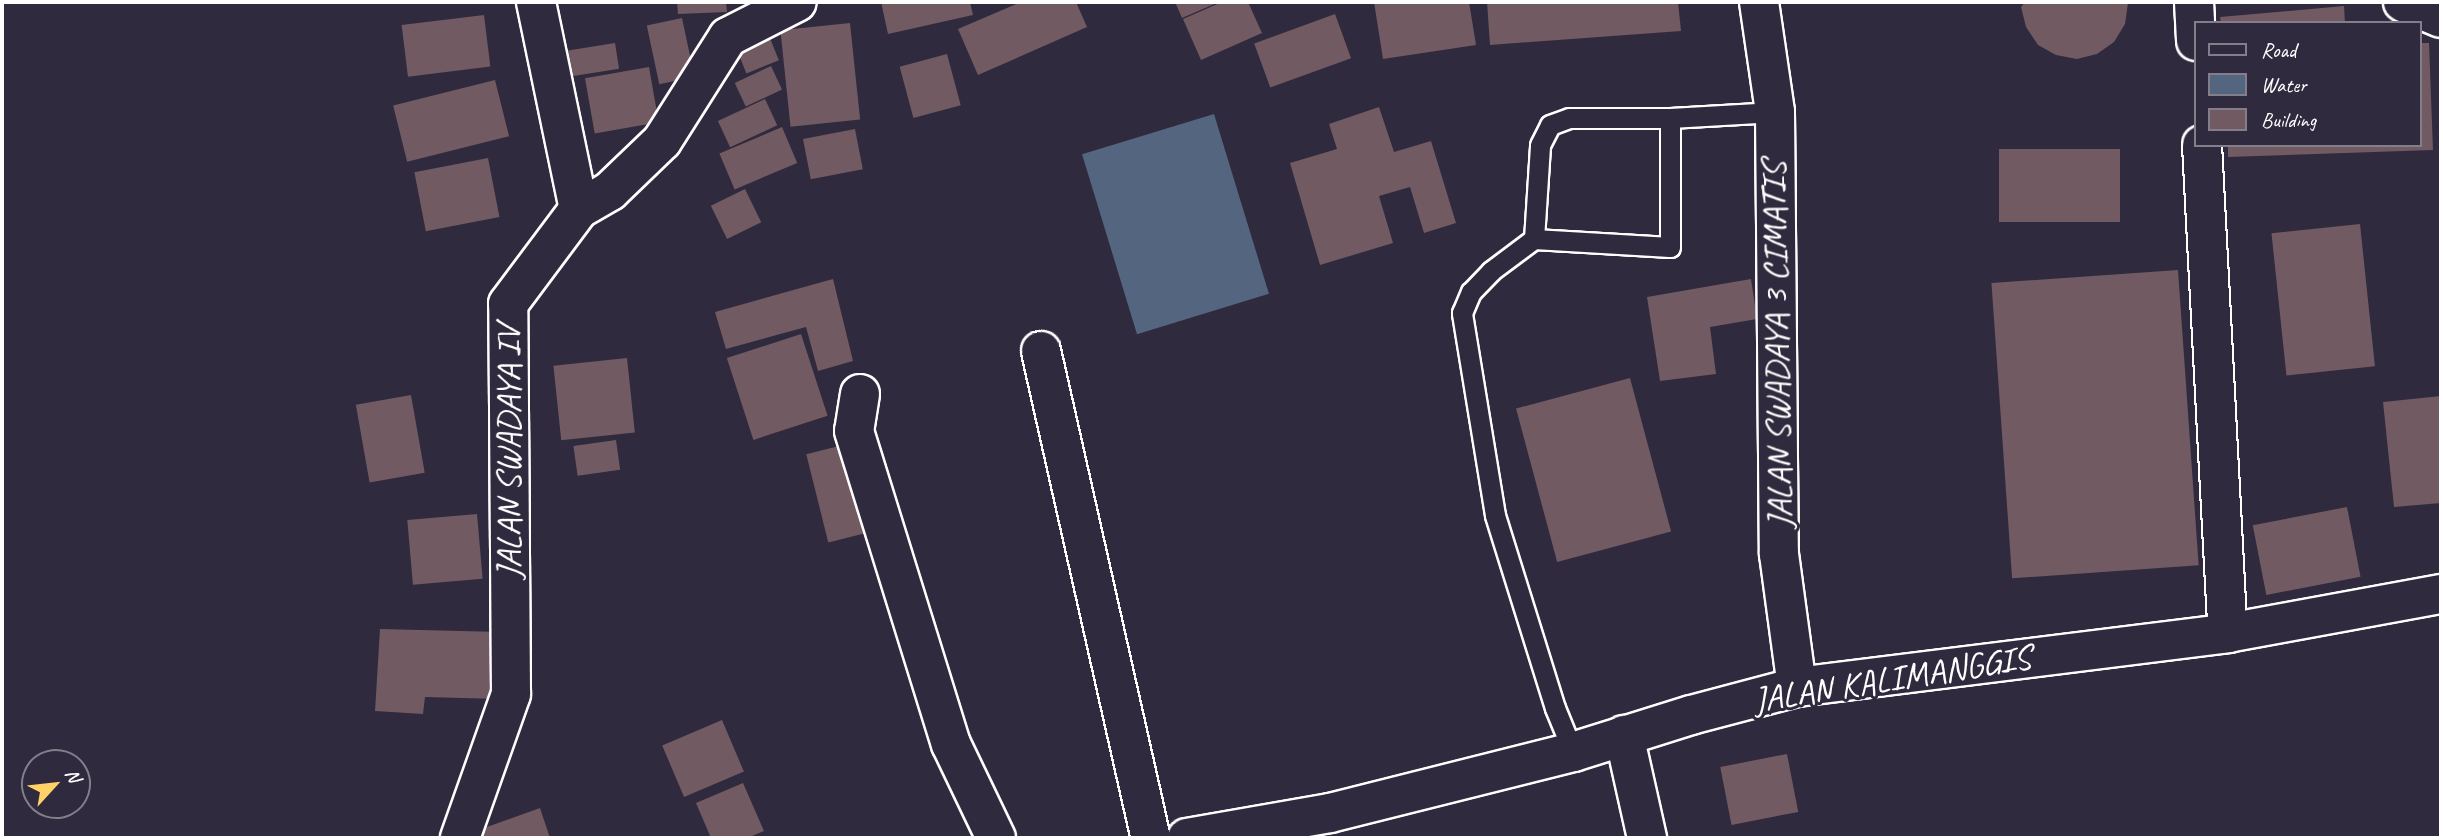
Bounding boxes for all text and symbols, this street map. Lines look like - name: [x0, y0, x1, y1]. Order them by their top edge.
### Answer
- legend: [2194, 21, 2422, 147]
- text: Road: [2261, 37, 2296, 63]
- text: Water: [2261, 72, 2307, 98]
- text: Building: [2261, 107, 2316, 133]
- street label: JALAN SWADAYA 3 CIMATIS: [1753, 160, 1801, 530]
- street label: JALAN SWADAYA IV: [488, 324, 530, 580]
- street label: JALAN KALIMANGGIS: [1751, 636, 2033, 722]
- north arrow: [21, 749, 91, 819]
- text: N: [60, 765, 86, 786]

